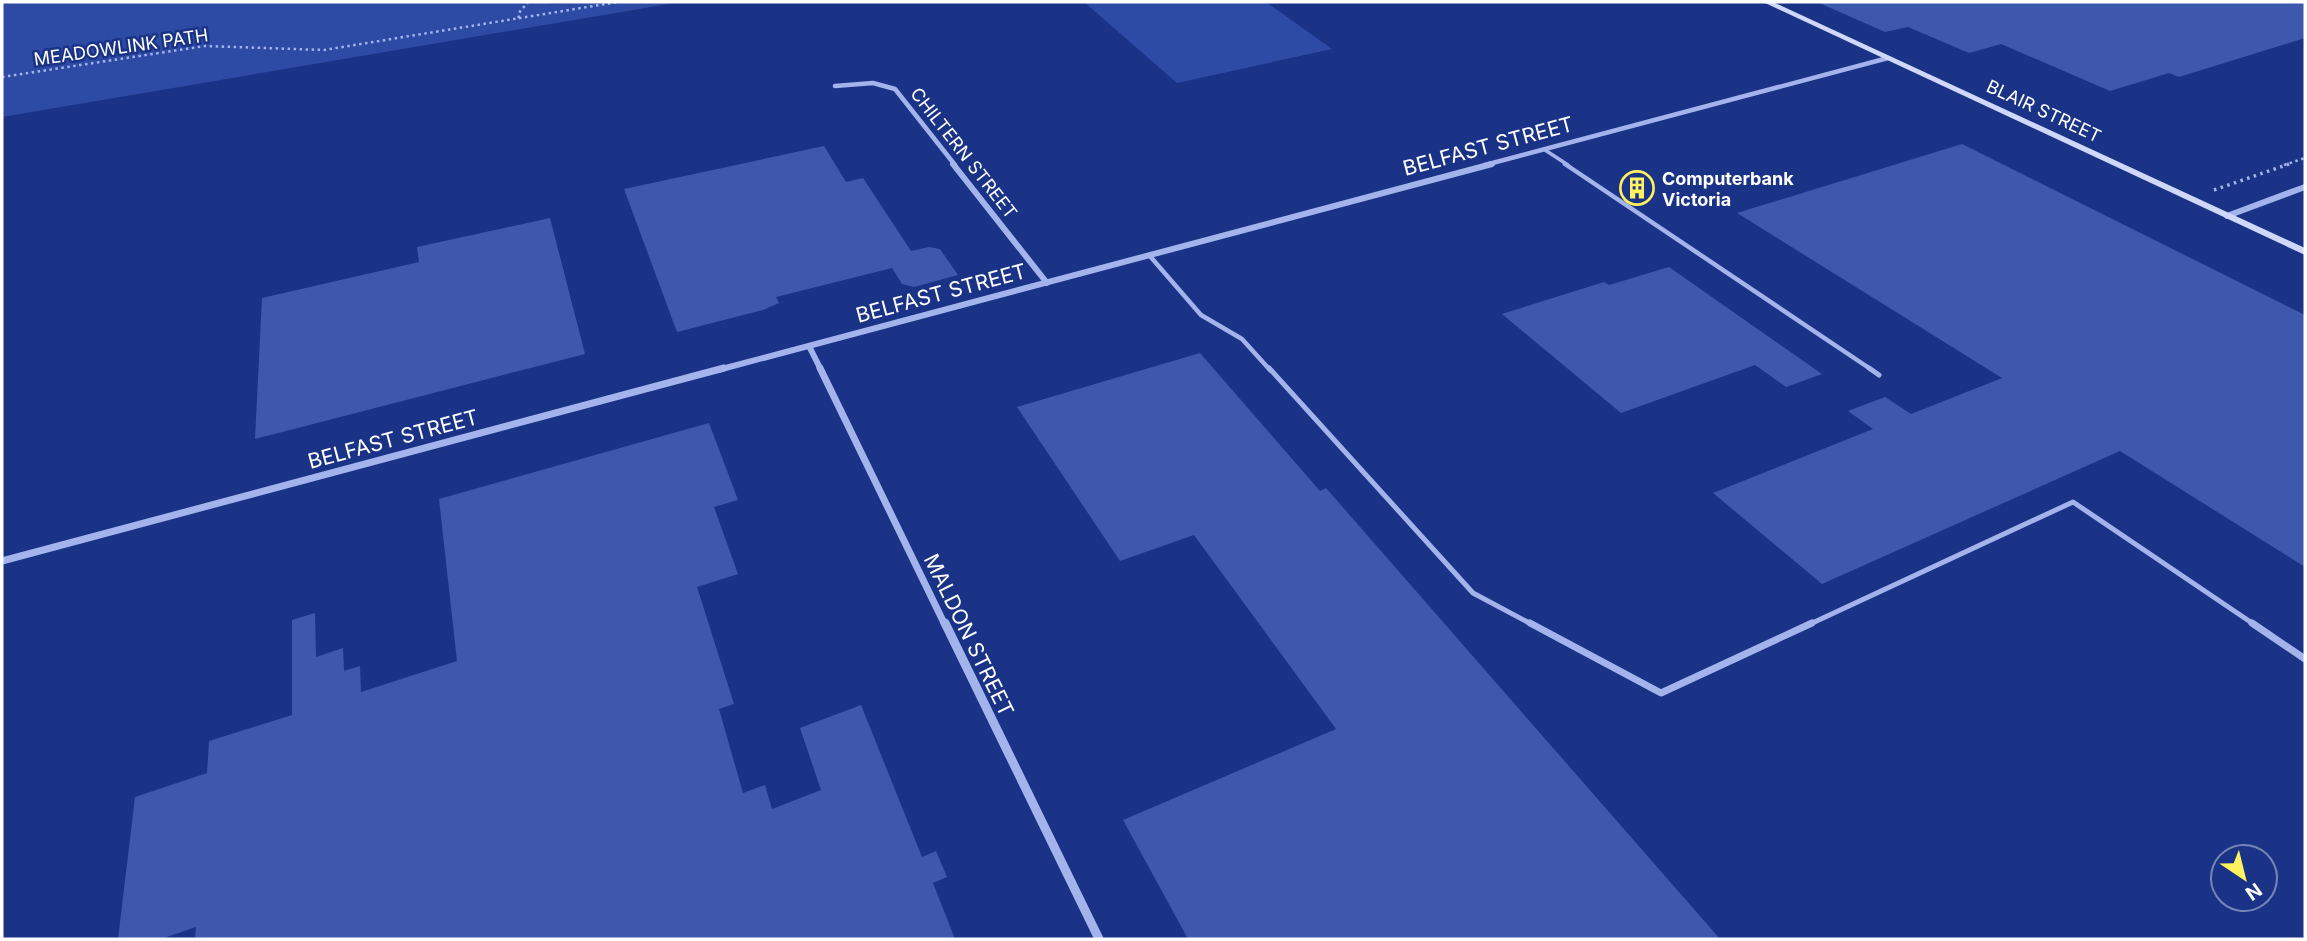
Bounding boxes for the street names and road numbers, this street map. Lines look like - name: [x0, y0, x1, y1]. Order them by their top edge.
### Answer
- street label: MEADOWLINK PATH: [33, 24, 209, 70]
- street label: BLAIR STREET: [1983, 75, 2105, 147]
- street label: CHILTERN STREET: [906, 83, 1022, 223]
- street label: BELFAST STREET: [1400, 111, 1576, 181]
- street label: BELFAST STREET: [853, 258, 1029, 328]
- street label: BELFAST STREET: [305, 404, 481, 474]
- street label: MALDON STREET: [919, 550, 1019, 720]

